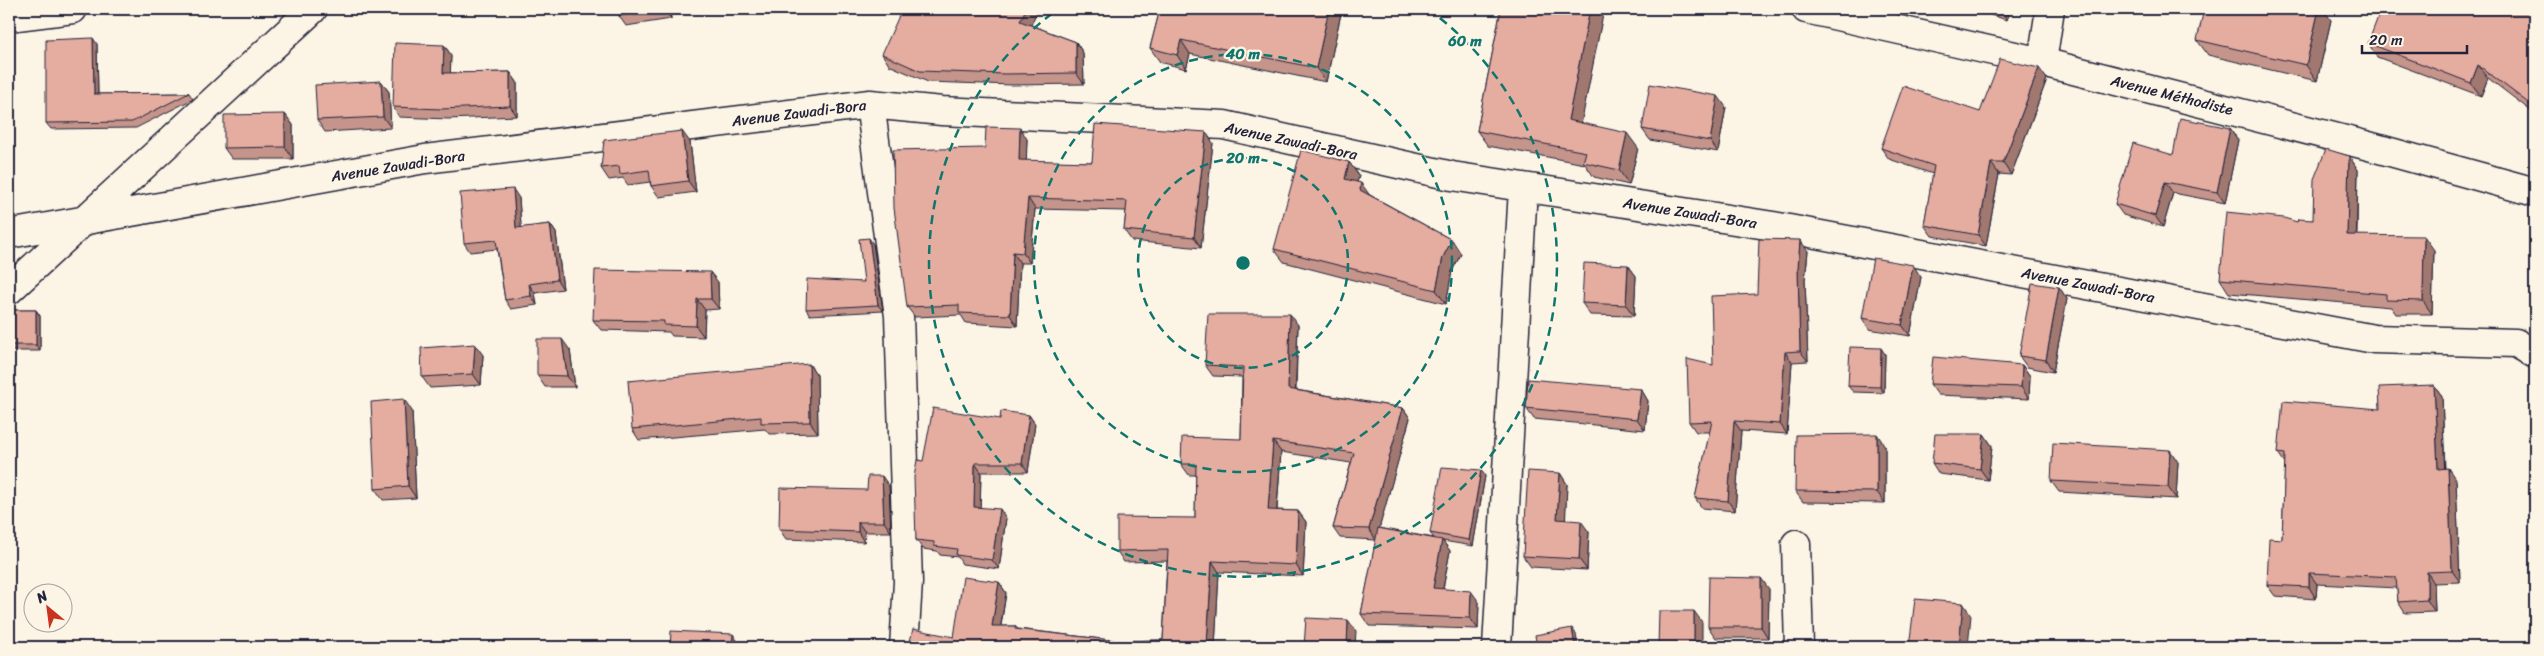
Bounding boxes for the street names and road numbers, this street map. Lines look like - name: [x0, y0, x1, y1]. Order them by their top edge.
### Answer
- street label: Avenue Méthodiste: [2107, 67, 2236, 123]
- street label: Avenue Zawadi-Bora: [729, 92, 868, 134]
- street label: Avenue Zawadi-Bora: [1221, 114, 1360, 168]
- street label: Avenue Zawadi-Bora: [328, 143, 467, 190]
- street label: Avenue Zawadi-Bora: [1620, 189, 1759, 236]
- street label: Avenue Zawadi-Bora: [2018, 259, 2157, 311]

